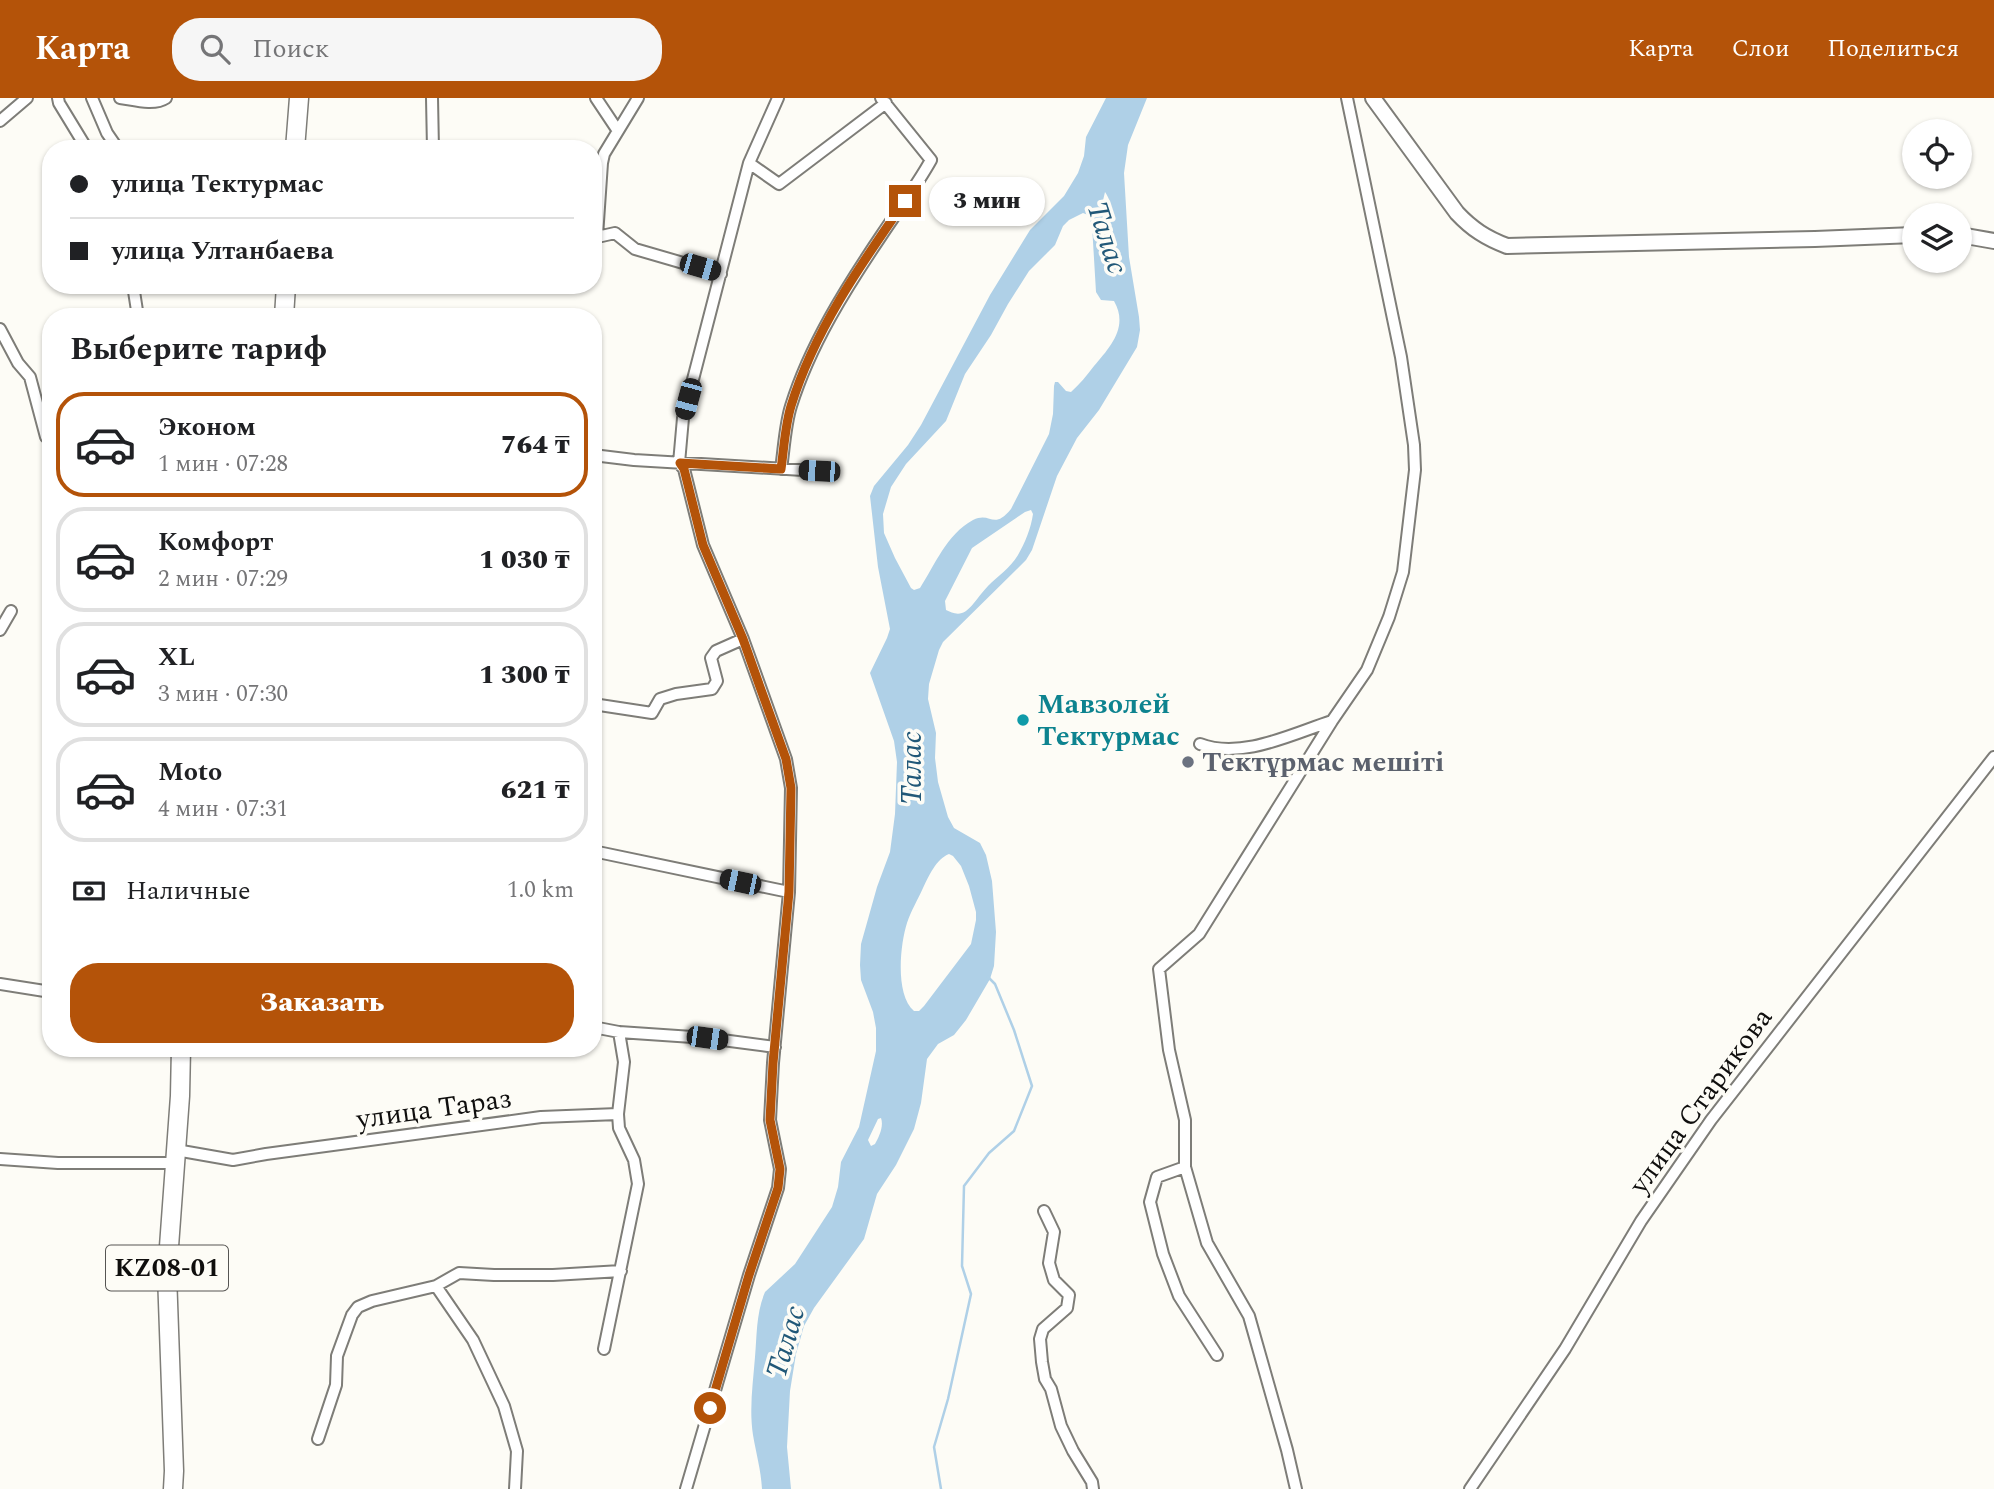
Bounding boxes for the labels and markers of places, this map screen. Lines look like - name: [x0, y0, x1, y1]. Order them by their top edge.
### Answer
- place label: Мавзолей Тектурмас: [1037, 683, 1180, 758]
- marker: Мавзолей Тектурмас: [1015, 712, 1031, 728]
- place label: Тектұрмас мешіті: [1202, 741, 1444, 784]
- marker: Тектұрмас мешіті: [1180, 754, 1196, 770]

